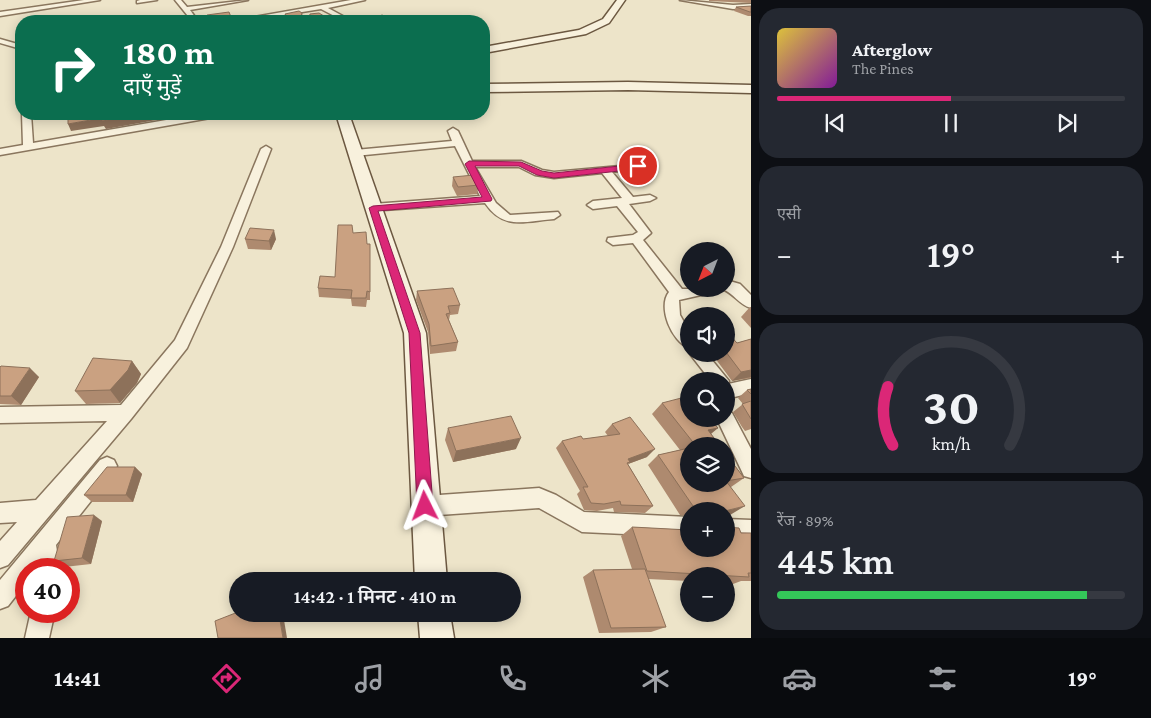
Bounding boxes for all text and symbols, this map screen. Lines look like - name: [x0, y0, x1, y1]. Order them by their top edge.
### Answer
- text: 180 m: [123, 33, 214, 72]
- icon: right: [40, 35, 105, 100]
- text: Afterglow: [852, 39, 932, 60]
- text: The Pines: [852, 60, 913, 77]
- text: दाएँ मुड़ें: [123, 74, 182, 99]
- icon: previous: [821, 109, 849, 137]
- icon: pause: [937, 109, 965, 137]
- icon: next: [1053, 109, 1081, 137]
- pin: [617, 145, 659, 187]
- icon: arrive: [624, 152, 652, 180]
- text: एसी: [777, 205, 801, 222]
- text: 19°: [927, 233, 975, 275]
- text: −: [777, 239, 792, 270]
- text: +: [1110, 239, 1125, 270]
- north arrow: [680, 242, 735, 298]
- map controls: [680, 242, 735, 622]
- button: sound: [680, 307, 735, 362]
- button: search: [680, 372, 735, 427]
- text: 30: [923, 377, 979, 435]
- text: km/h: [932, 434, 971, 454]
- button: layers: [680, 437, 735, 492]
- position arrow: [398, 479, 450, 531]
- button: +: [680, 502, 735, 557]
- text: रेंज · 89%: [777, 512, 834, 529]
- text: 445 km: [777, 540, 894, 582]
- speed limit sign: 40: [15, 558, 80, 623]
- button: −: [680, 567, 735, 622]
- text: 14:42 · 1 मिनट · 410 m: [294, 586, 456, 607]
- icon: directions: [209, 661, 244, 696]
- icon: music: [352, 661, 387, 696]
- icon: phone: [495, 661, 530, 696]
- icon: climate: [638, 661, 673, 696]
- icon: car: [782, 661, 817, 696]
- icon: filters: [925, 661, 960, 696]
- text: 14:41: [54, 666, 100, 691]
- text: 19°: [1068, 666, 1097, 691]

